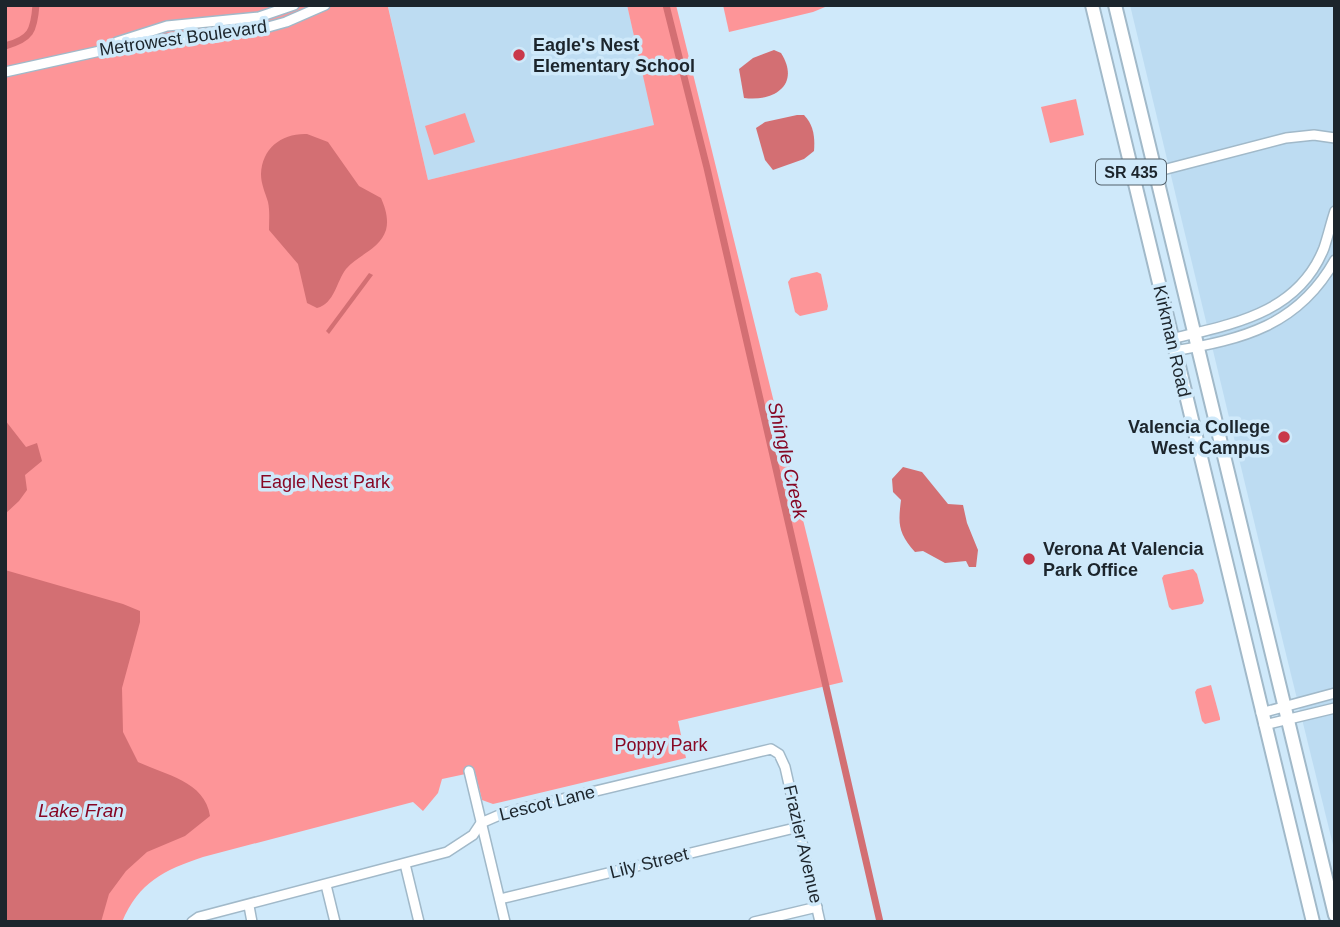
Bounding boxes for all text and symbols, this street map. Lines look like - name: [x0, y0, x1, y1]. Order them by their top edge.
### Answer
- street label: Metrowest Boulevard: [98, 16, 268, 60]
- place label: Eagle's Nest Elementary School: [533, 35, 695, 76]
- marker: Eagle's Nest Elementary School: [511, 47, 527, 63]
- road number: SR 435: [1096, 160, 1166, 184]
- street label: Kirkman Road: [1149, 283, 1195, 399]
- water label: Shingle Creek: [764, 400, 812, 522]
- place label: Valencia College West Campus: [1128, 417, 1270, 458]
- marker: Valencia College West Campus: [1276, 429, 1292, 445]
- park label: Eagle Nest Park: [260, 472, 391, 492]
- place label: Verona At Valencia Park Office: [1043, 539, 1204, 580]
- marker: Verona At Valencia Park Office: [1021, 551, 1037, 567]
- park label: Poppy Park: [614, 735, 709, 755]
- street label: Lescot Lane: [497, 781, 597, 825]
- street label: Frazier Avenue: [780, 783, 826, 905]
- water label: Lake Fran: [38, 800, 124, 821]
- street label: Lily Street: [608, 844, 690, 882]

